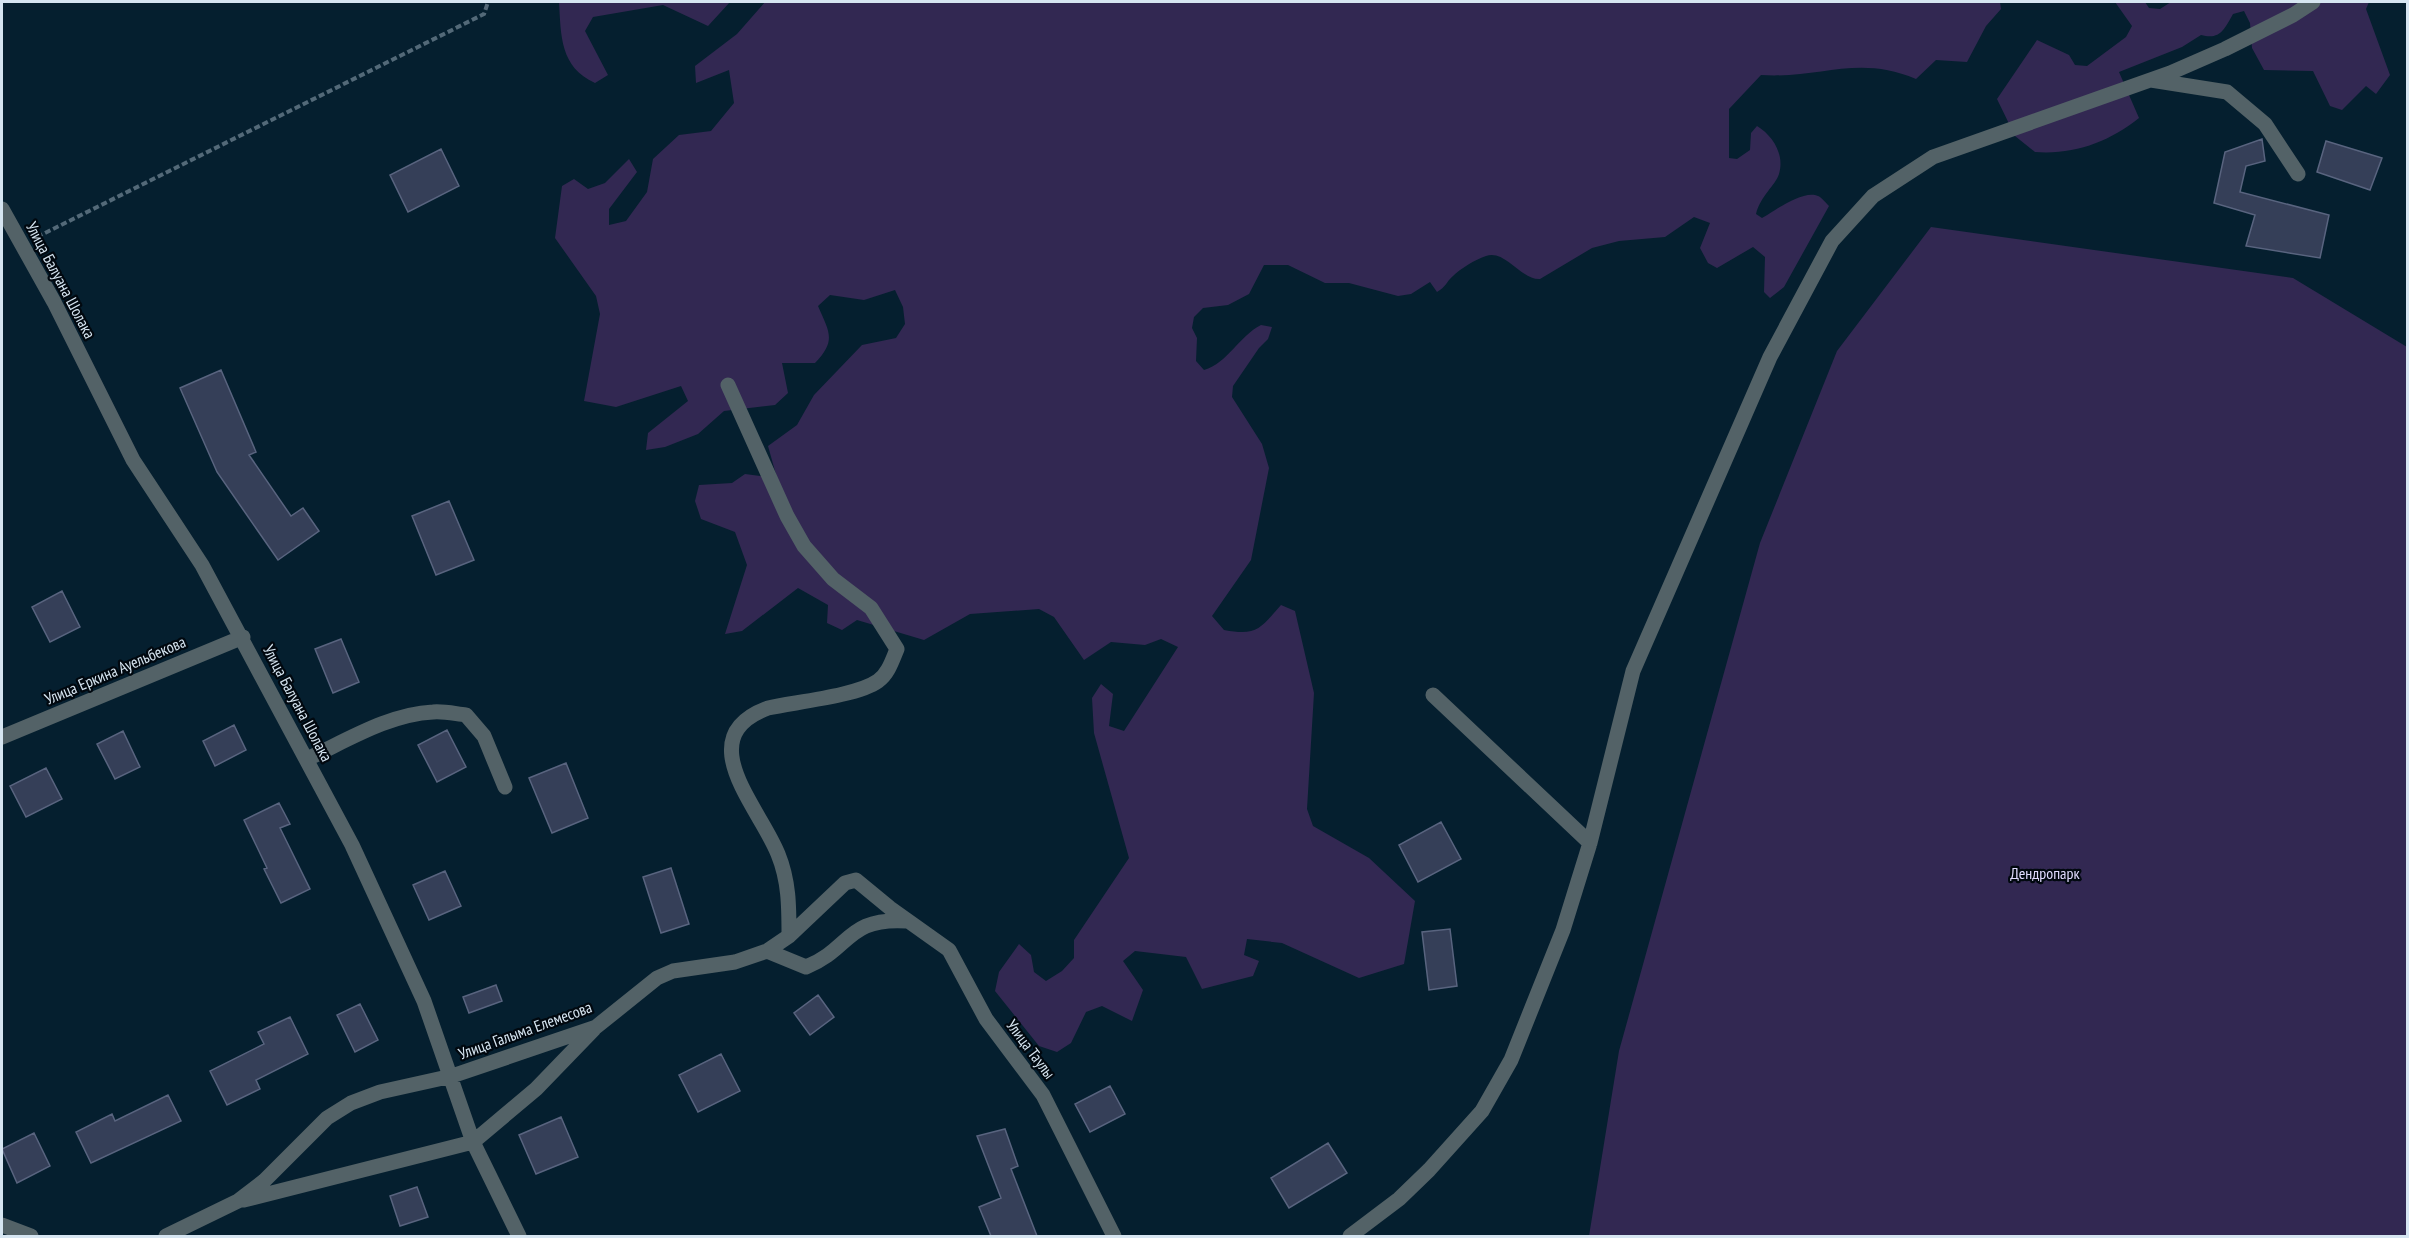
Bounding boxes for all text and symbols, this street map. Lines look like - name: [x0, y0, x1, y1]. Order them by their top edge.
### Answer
- street label: Улица Балуана Шолака: [22, 218, 100, 342]
- street label: Улица Еркина Ауельбекова: [42, 631, 188, 709]
- street label: Улица Балуана Шолака: [259, 641, 337, 765]
- park label: Дендропарк: [2010, 863, 2080, 883]
- street label: Улица Галыма Елемесова: [456, 997, 594, 1063]
- street label: Улица Таулы: [1002, 1015, 1060, 1083]

